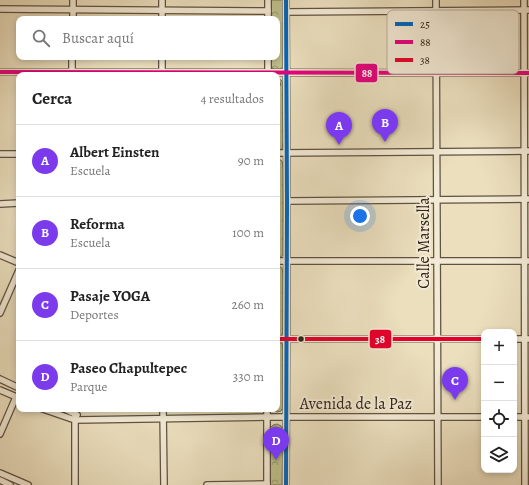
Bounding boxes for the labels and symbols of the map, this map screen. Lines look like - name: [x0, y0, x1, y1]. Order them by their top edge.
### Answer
- legend: [387, 10, 519, 74]
- text: 25: [420, 17, 430, 32]
- text: 88: [420, 35, 431, 50]
- text: 38: [420, 53, 430, 68]
- line badge: 88: [355, 63, 378, 83]
- text: 88: [362, 66, 372, 81]
- pin: B: [372, 109, 398, 142]
- pin: A: [326, 112, 352, 145]
- street label: Calle Marsella: [413, 197, 435, 289]
- your location: [350, 206, 370, 226]
- line badge: 38: [369, 329, 392, 349]
- text: 38: [375, 332, 385, 347]
- unlabelled marker: [296, 334, 306, 344]
- pin: C: [442, 367, 468, 400]
- street label: Avenida de la Paz: [299, 393, 412, 415]
- pin: D: [263, 427, 289, 460]

